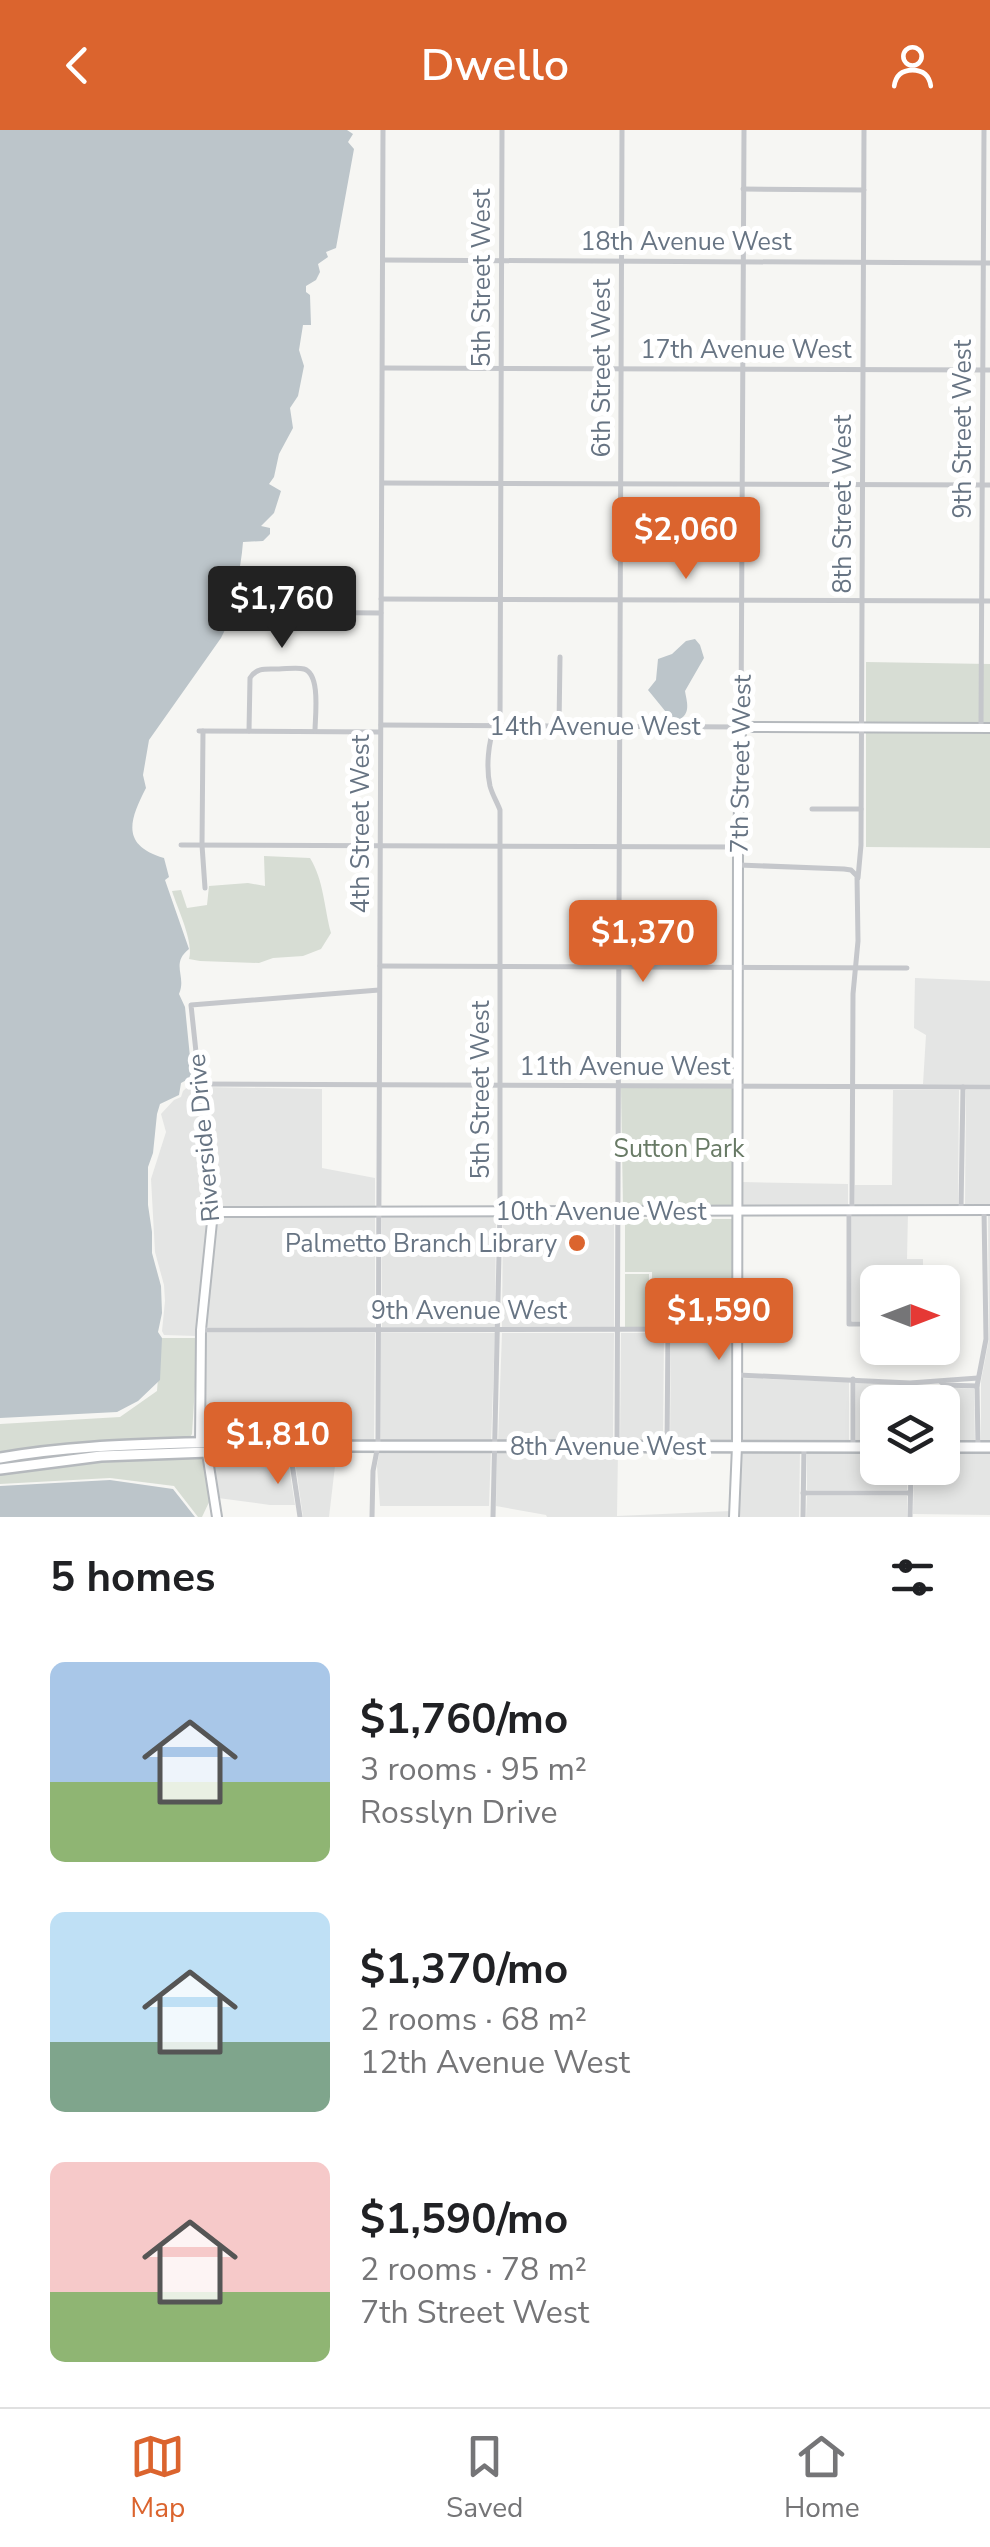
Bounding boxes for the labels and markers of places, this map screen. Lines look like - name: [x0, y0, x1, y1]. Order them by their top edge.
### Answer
- pin: $2,060: [605, 497, 767, 582]
- pin: $1,760: [201, 566, 363, 651]
- pin: $1,370: [562, 900, 724, 985]
- place label: Palmetto Branch Library: [285, 1227, 557, 1261]
- marker: Palmetto Branch Library: [566, 1232, 588, 1254]
- pin: $1,590: [638, 1278, 800, 1363]
- pin: $1,810: [197, 1402, 359, 1487]

